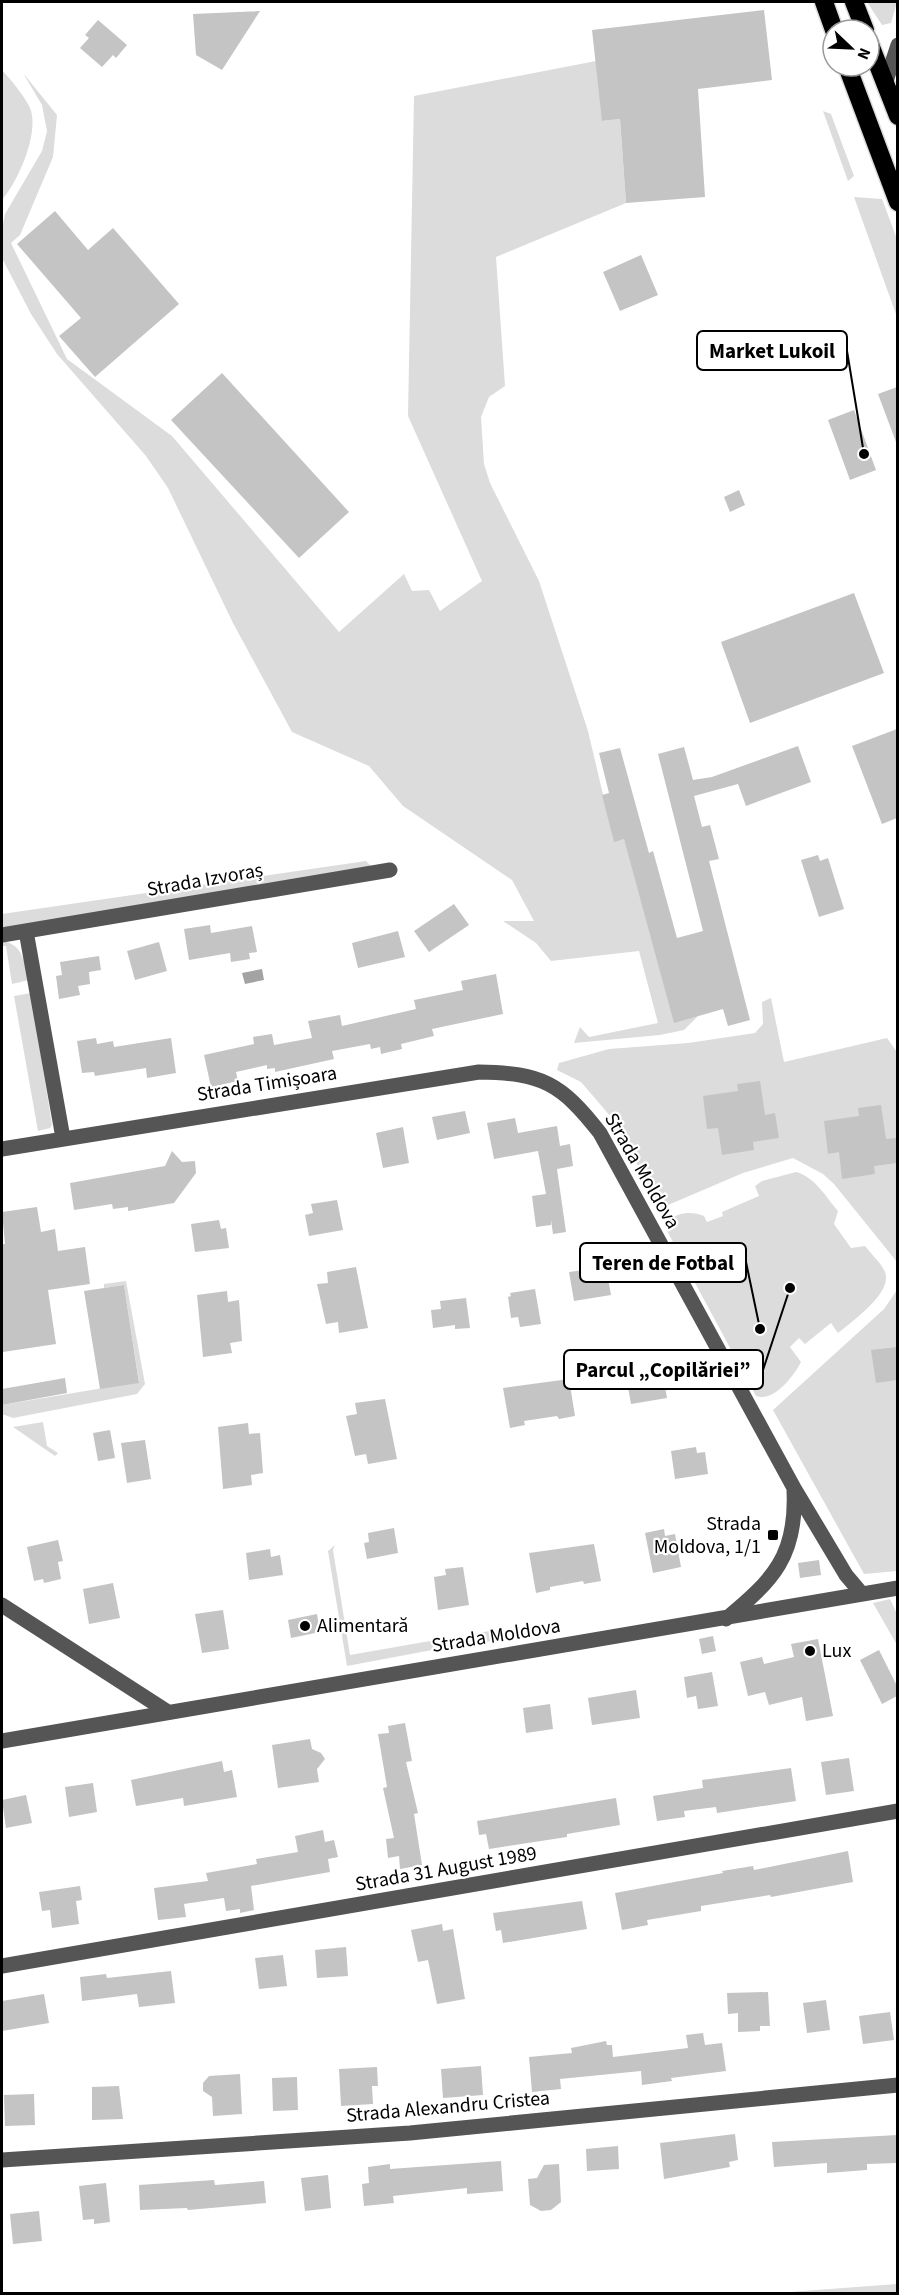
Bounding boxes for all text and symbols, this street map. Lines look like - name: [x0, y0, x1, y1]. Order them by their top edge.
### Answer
- north arrow: [821, 18, 881, 78]
- text: N: [852, 44, 876, 63]
- callout: Market Lukoil: [697, 331, 847, 370]
- text: Market Lukoil: [709, 336, 835, 366]
- street label: Strada Izvoraș: [145, 856, 265, 904]
- street label: Strada Timișoara: [195, 1059, 339, 1109]
- street label: Strada Moldova: [597, 1108, 687, 1234]
- callout: Teren de Fotbal: [580, 1243, 746, 1282]
- text: Teren de Fotbal: [592, 1248, 734, 1278]
- callout: Parcul „Copilăriei”: [564, 1350, 763, 1389]
- text: Parcul „Copilăriei”: [575, 1355, 751, 1385]
- place label: Strada Moldova, 1/1: [654, 1510, 761, 1561]
- marker: Strada Moldova, 1/1: [766, 1528, 780, 1542]
- place label: Alimentară: [317, 1612, 408, 1640]
- street label: Strada Moldova: [430, 1612, 562, 1660]
- marker: Alimentară: [298, 1619, 312, 1633]
- place label: Lux: [822, 1637, 851, 1665]
- marker: Lux: [803, 1644, 817, 1658]
- street label: Strada 31 August 1989: [353, 1839, 539, 1899]
- street label: Strada Alexandru Cristea: [345, 2084, 551, 2130]

